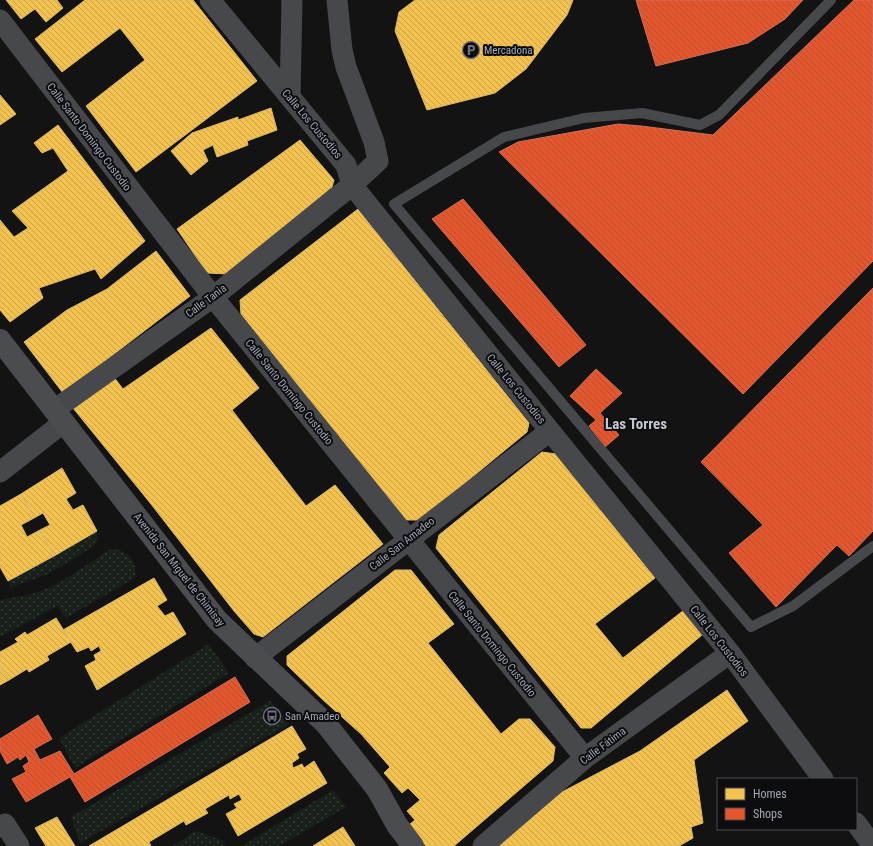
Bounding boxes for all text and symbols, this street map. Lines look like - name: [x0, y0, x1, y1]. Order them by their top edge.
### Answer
- parking icon: Mercadona: [461, 40, 481, 60]
- place label: Mercadona: [484, 44, 533, 57]
- street label: Calle Santo Domingo Custodio: [44, 80, 134, 194]
- street label: Calle Los Custodios: [279, 87, 345, 161]
- street label: Calle Tania: [183, 282, 229, 320]
- street label: Calle Santo Domingo Custodio: [242, 337, 336, 448]
- street label: Calle Los Custodios: [484, 351, 548, 427]
- district label: Las Torres: [605, 415, 667, 433]
- street label: Avenida San Miguel de Chimisay: [131, 511, 228, 630]
- street label: Calle San Amadeo: [367, 514, 438, 573]
- street label: Calle Santo Domingo Custodio: [445, 589, 539, 700]
- street label: Calle Los Custodios: [687, 603, 751, 679]
- bus stop icon: San Amadeo: [262, 706, 282, 726]
- place label: San Amadeo: [285, 710, 340, 723]
- street label: Calle Fátima: [578, 725, 628, 767]
- legend: [717, 778, 857, 830]
- text: Homes: [753, 787, 787, 801]
- text: Shops: [753, 807, 782, 821]

